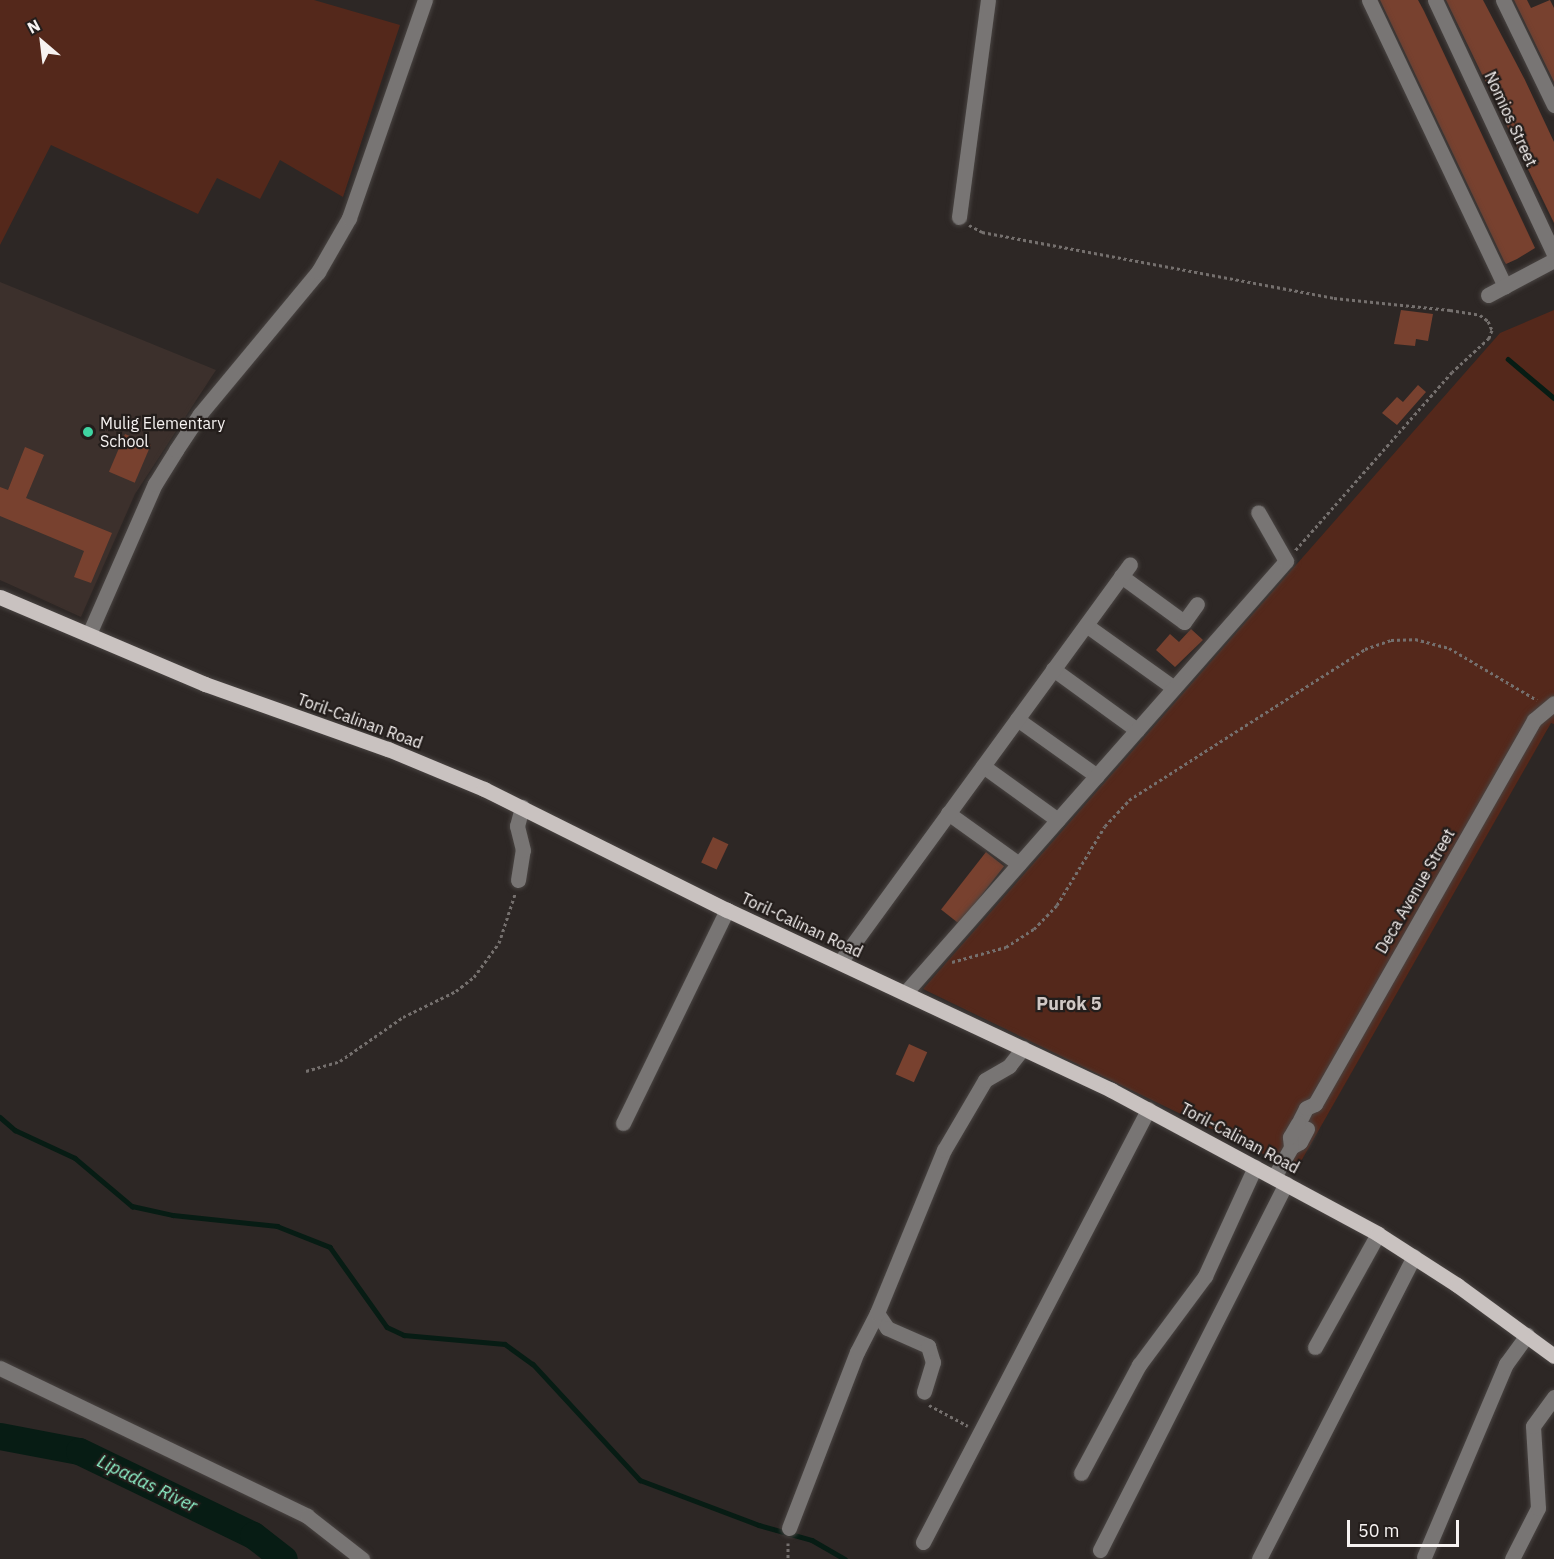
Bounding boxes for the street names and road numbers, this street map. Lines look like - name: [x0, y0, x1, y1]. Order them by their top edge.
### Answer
- street label: Nomios Street: [1481, 68, 1541, 170]
- street label: Toril-Calinan Road: [295, 689, 425, 753]
- street label: Deca Avenue Street: [1371, 825, 1459, 957]
- street label: Toril-Calinan Road: [738, 888, 866, 962]
- street label: Toril-Calinan Road: [1177, 1099, 1303, 1177]

